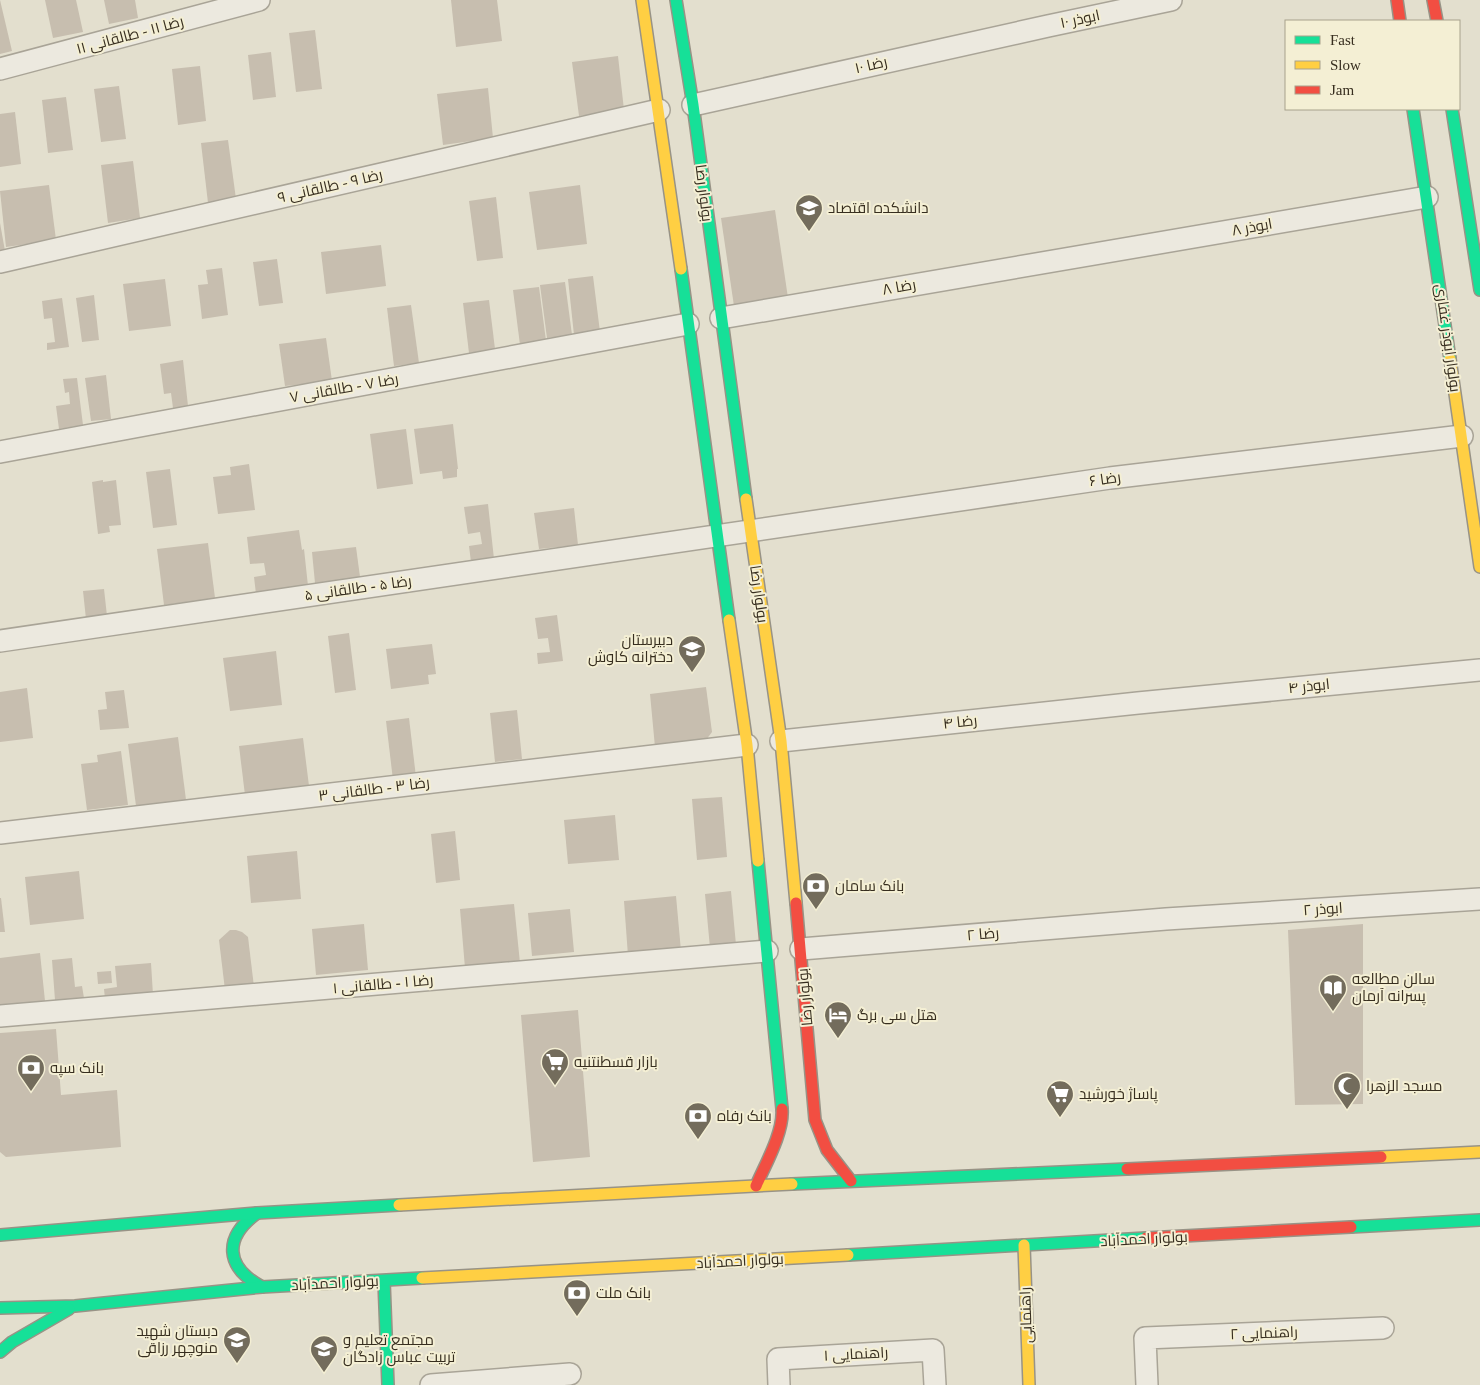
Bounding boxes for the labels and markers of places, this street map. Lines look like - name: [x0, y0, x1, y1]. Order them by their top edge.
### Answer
- school or university icon: دانشکده اقتصاد: [794, 193, 824, 232]
- place label: دانشکده اقتصاد: [828, 200, 929, 216]
- place label: دبیرستان دخترانه کاوش: [588, 632, 673, 667]
- school or university icon: دبیرستان دخترانه کاوش: [677, 634, 707, 673]
- bank icon: بانک سامان: [801, 871, 831, 910]
- place label: بانک سامان: [835, 878, 904, 896]
- place label: سالن مطالعه پسرانه آرمان: [1352, 971, 1435, 1006]
- library icon: سالن مطالعه پسرانه آرمان: [1318, 973, 1348, 1012]
- hotel icon: هتل سی برگ: [823, 1000, 853, 1039]
- place label: هتل سی برگ: [857, 1007, 937, 1025]
- supermarket icon: بازار قسطنتنیه: [540, 1047, 570, 1086]
- bank icon: بانک سپه: [16, 1053, 46, 1092]
- place label: بازار قسطنتنیه: [574, 1054, 658, 1071]
- place label: بانک سپه: [50, 1060, 104, 1078]
- mosque icon: مسجد الزهرا: [1332, 1071, 1362, 1110]
- place label: مسجد الزهرا: [1366, 1078, 1443, 1095]
- supermarket icon: پاساژ خورشید: [1045, 1079, 1075, 1118]
- place label: پاساژ خورشید: [1079, 1086, 1158, 1104]
- bank icon: بانک رفاه: [683, 1101, 713, 1140]
- place label: بانک رفاه: [717, 1108, 772, 1125]
- bank icon: بانک ملت: [562, 1278, 592, 1317]
- place label: بانک ملت: [596, 1285, 651, 1301]
- place label: دبستان شهید منوچهر رزاقی: [137, 1323, 218, 1358]
- school or university icon: دبستان شهید منوچهر رزاقی: [222, 1325, 252, 1364]
- place label: مجتمع تعلیم و تربیت عباس زادگان: [343, 1332, 455, 1367]
- school or university icon: مجتمع تعلیم و تربیت عباس زادگان: [309, 1334, 339, 1373]

